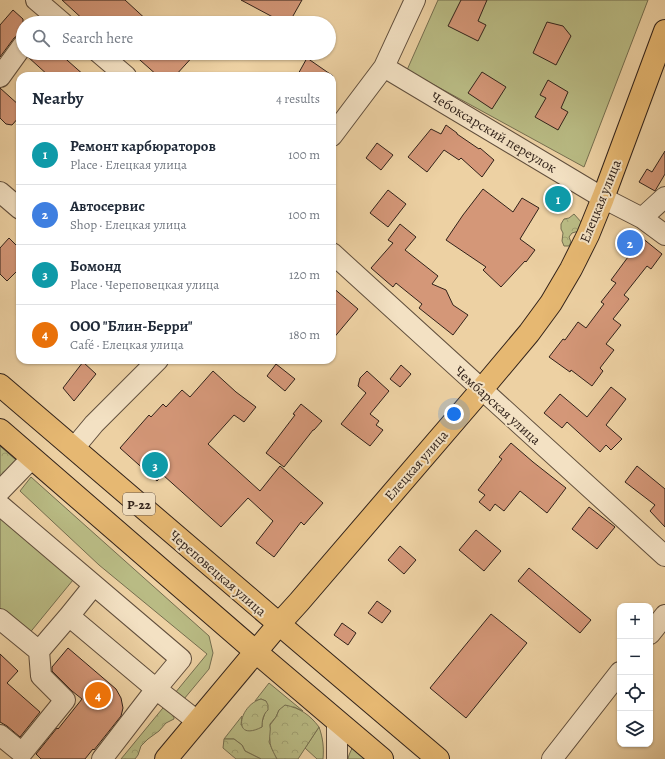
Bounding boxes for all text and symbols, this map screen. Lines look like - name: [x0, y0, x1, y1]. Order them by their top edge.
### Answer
- search box: [16, 16, 336, 60]
- icon: search: [30, 27, 52, 49]
- text: Search here: [62, 28, 133, 48]
- text: Nearby: [32, 87, 83, 110]
- street label: Чебоксарский переулок: [427, 87, 560, 178]
- text: 4 results: [276, 90, 320, 107]
- text: Ремонт карбюраторов: [70, 136, 216, 156]
- text: 1: [43, 146, 47, 163]
- text: 100 m: [288, 146, 320, 163]
- text: Place · Елецкая улица: [70, 156, 187, 173]
- street label: Елецкая улица: [575, 156, 626, 246]
- pin: 1: [545, 184, 571, 214]
- text: Автосервис: [70, 196, 145, 216]
- text: 2: [42, 206, 48, 223]
- text: 100 m: [288, 206, 320, 223]
- text: Shop · Елецкая улица: [70, 216, 187, 233]
- pin: 2: [617, 228, 643, 258]
- text: Бомонд: [70, 256, 121, 276]
- text: 3: [42, 266, 48, 283]
- text: 120 m: [289, 266, 320, 283]
- text: Place · Череповецкая улица: [70, 276, 219, 293]
- text: ООО "Блин-Берри": [70, 316, 193, 336]
- text: 4: [42, 326, 48, 343]
- text: 180 m: [289, 326, 320, 343]
- text: Café · Елецкая улица: [70, 336, 184, 353]
- street label: Чембарская улица: [451, 362, 545, 450]
- your location: [444, 404, 464, 424]
- street label: Елецкая улица: [380, 425, 453, 505]
- pin: 3: [142, 450, 168, 480]
- road number: Р-22: [123, 493, 155, 515]
- street label: Череповецкая улица: [165, 526, 271, 621]
- map controls: [617, 603, 653, 747]
- button: +: [617, 603, 653, 639]
- button: −: [617, 639, 653, 675]
- button: locate: [617, 675, 653, 711]
- pin: 4: [85, 680, 111, 710]
- button: layers: [617, 711, 653, 747]

